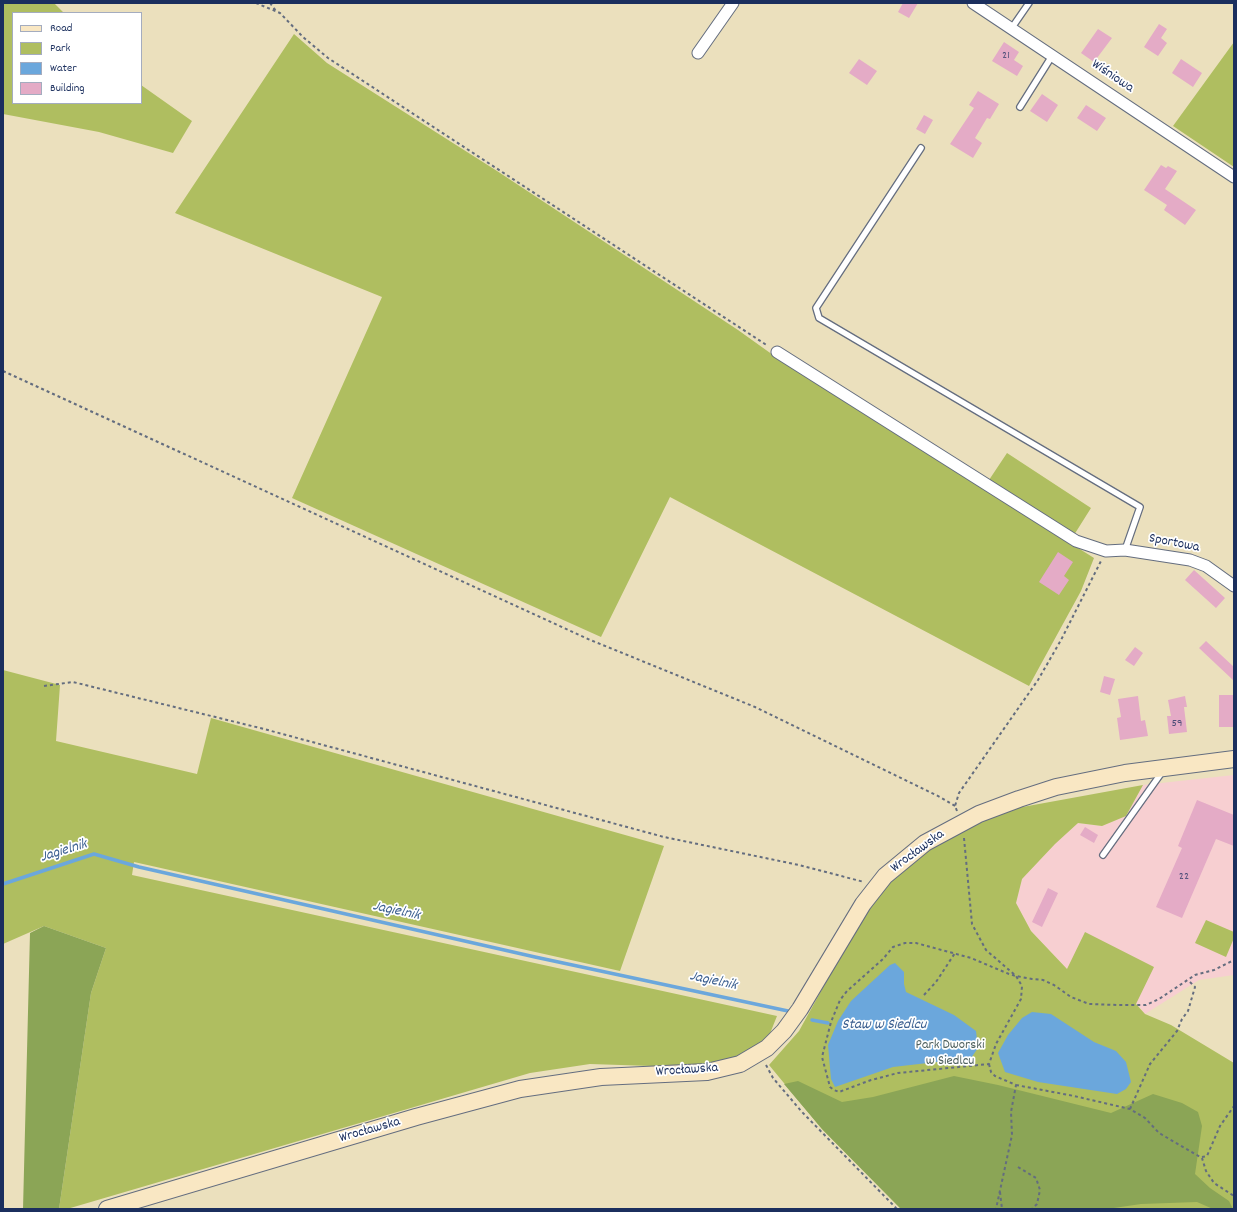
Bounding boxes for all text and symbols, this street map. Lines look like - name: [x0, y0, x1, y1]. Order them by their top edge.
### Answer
- legend: [12, 12, 142, 104]
- text: Road: [50, 20, 72, 37]
- text: Park: [50, 40, 70, 57]
- house number: 21: [1002, 49, 1010, 63]
- street label: Wiśniowa: [1088, 57, 1136, 97]
- text: Water: [50, 60, 77, 77]
- text: Building: [50, 80, 85, 97]
- street label: Sportowa: [1147, 531, 1201, 557]
- house number: 59: [1171, 717, 1183, 731]
- street label: Wrocławska: [888, 827, 948, 877]
- water label: Jagielnik: [39, 836, 89, 868]
- house number: 22: [1179, 870, 1189, 884]
- water label: Jagielnik: [371, 898, 421, 926]
- water label: Jagielnik: [688, 968, 738, 996]
- water label: Staw w Siedlcu: [842, 1017, 926, 1035]
- park label: Park Dworski w Siedlcu: [916, 1038, 984, 1070]
- street label: Wrocławska: [655, 1060, 719, 1082]
- street label: Wrocławska: [338, 1114, 402, 1148]

